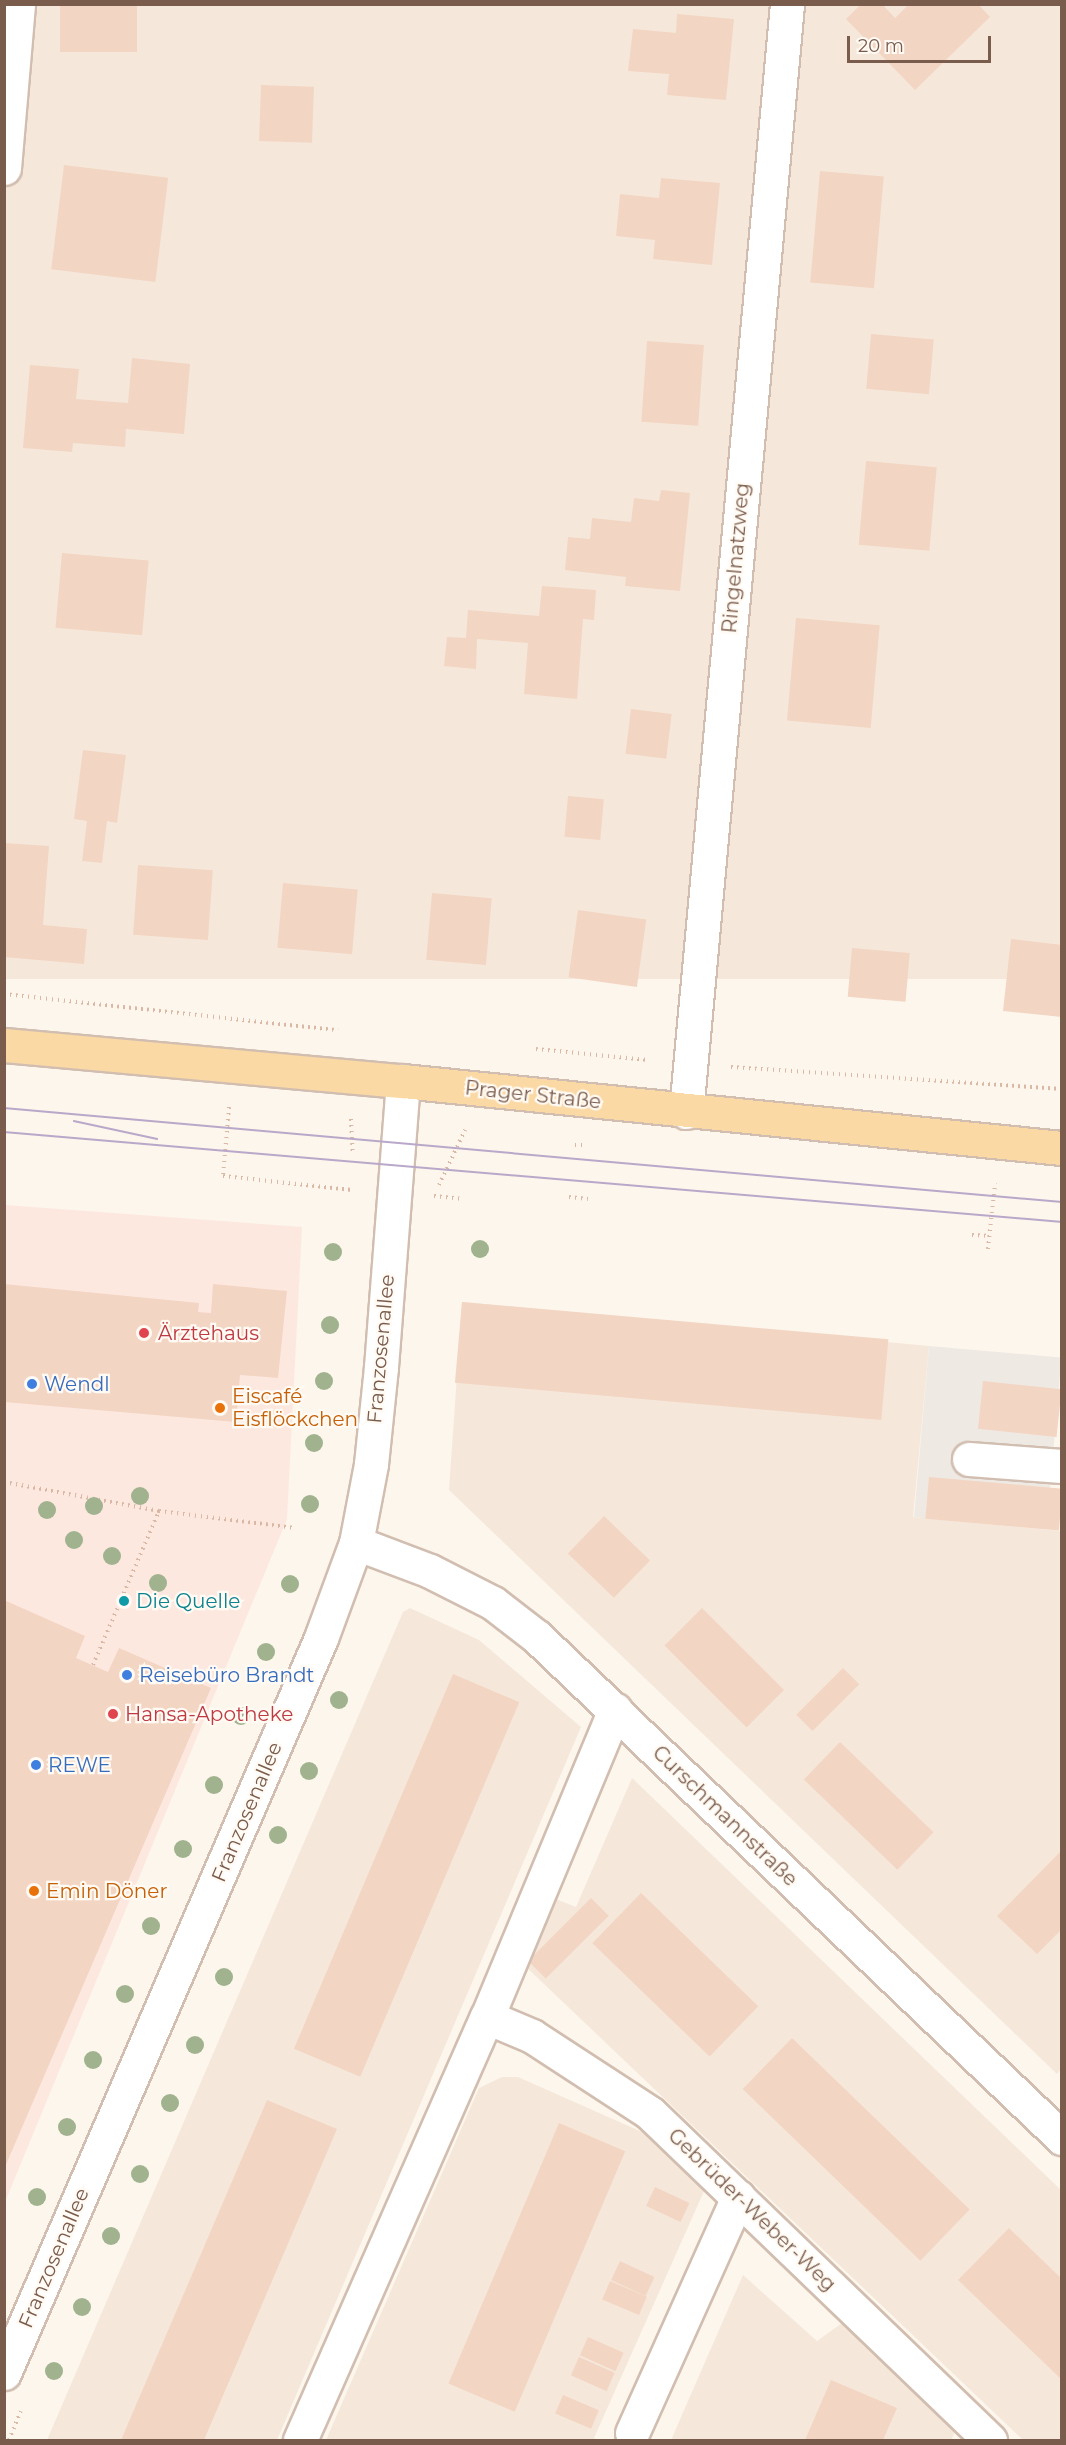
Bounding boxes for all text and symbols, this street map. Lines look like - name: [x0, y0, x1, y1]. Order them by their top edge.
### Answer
- scale bar: [850, 24, 994, 62]
- text: 20 m: [858, 35, 904, 57]
- street label: Ringelnatzweg: [717, 482, 755, 634]
- street label: Prager Straße: [464, 1076, 602, 1114]
- street label: Franzosenallee: [363, 1273, 399, 1425]
- place label: Ärztehaus: [158, 1321, 259, 1345]
- marker: Ärztehaus: [135, 1324, 153, 1342]
- place label: Wendl: [44, 1372, 110, 1396]
- marker: Wendl: [25, 1377, 39, 1391]
- place label: Eiscafé Eisflöckchen: [232, 1384, 358, 1431]
- marker: Eiscafé Eisflöckchen: [213, 1401, 227, 1415]
- place label: Die Quelle: [136, 1589, 240, 1613]
- marker: Die Quelle: [117, 1594, 131, 1608]
- place label: Reisebüro Brandt: [139, 1663, 314, 1687]
- marker: Reisebüro Brandt: [120, 1668, 134, 1682]
- place label: Hansa-Apotheke: [125, 1702, 293, 1726]
- marker: Hansa-Apotheke: [106, 1707, 120, 1721]
- street label: Franzosenallee: [207, 1738, 287, 1886]
- street label: Curschmannstraße: [648, 1741, 802, 1891]
- place label: REWE: [48, 1753, 111, 1777]
- marker: REWE: [29, 1758, 43, 1772]
- place label: Emin Döner: [46, 1879, 167, 1903]
- marker: Emin Döner: [27, 1884, 41, 1898]
- street label: Gebrüder-Weber-Weg: [663, 2124, 841, 2296]
- street label: Franzosenallee: [14, 2184, 94, 2332]

